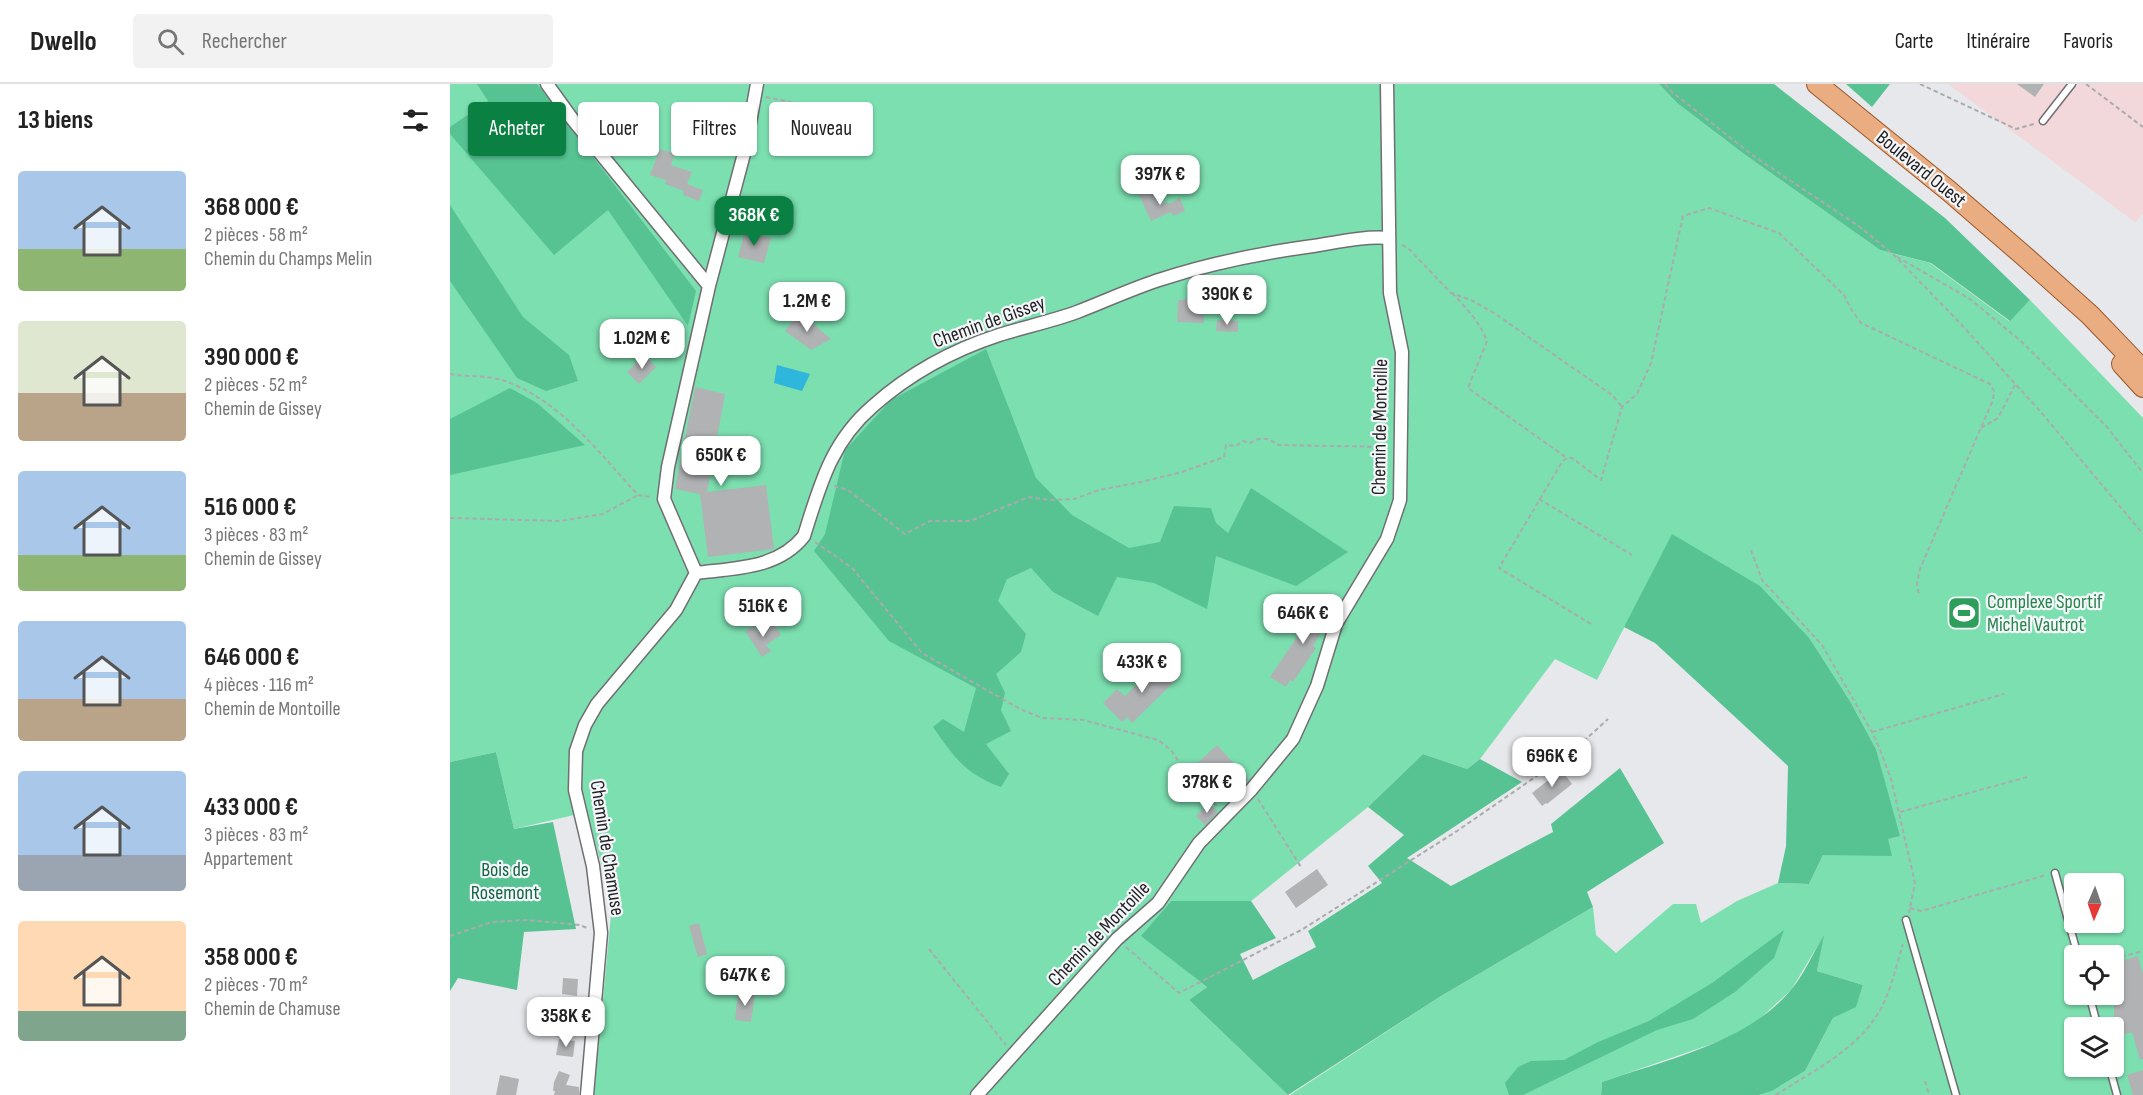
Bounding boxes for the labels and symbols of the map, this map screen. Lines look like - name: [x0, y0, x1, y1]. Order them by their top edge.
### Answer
- street label: Boulevard Ouest: [1871, 125, 1971, 213]
- pin: 397K €: [1111, 155, 1209, 206]
- pin: 368K €: [705, 196, 803, 247]
- pin: 390K €: [1178, 275, 1276, 326]
- pin: 1.2M €: [758, 282, 856, 333]
- street label: Chemin de Gissey: [930, 291, 1049, 353]
- pin: 1.02M €: [587, 319, 697, 370]
- street label: Chemin de Montoille: [1367, 359, 1393, 495]
- pin: 650K €: [672, 436, 770, 487]
- pin: 516K €: [714, 587, 812, 638]
- place label: Complexe Sportif Michel Vautrot: [1987, 590, 2103, 637]
- pin: 646K €: [1254, 594, 1352, 645]
- sports icon: Complexe Sportif Michel Vautrot: [1946, 595, 1982, 631]
- pin: 433K €: [1093, 643, 1191, 694]
- pin: 696K €: [1503, 737, 1601, 788]
- pin: 378K €: [1158, 763, 1256, 814]
- street label: Chemin de Chamuse: [584, 779, 630, 917]
- park label: Bois de Rosemont: [471, 858, 539, 905]
- north arrow: [2064, 873, 2124, 933]
- street label: Chemin de Montoille: [1043, 877, 1155, 991]
- pin: 647K €: [696, 956, 794, 1007]
- pin: 358K €: [517, 997, 615, 1048]

